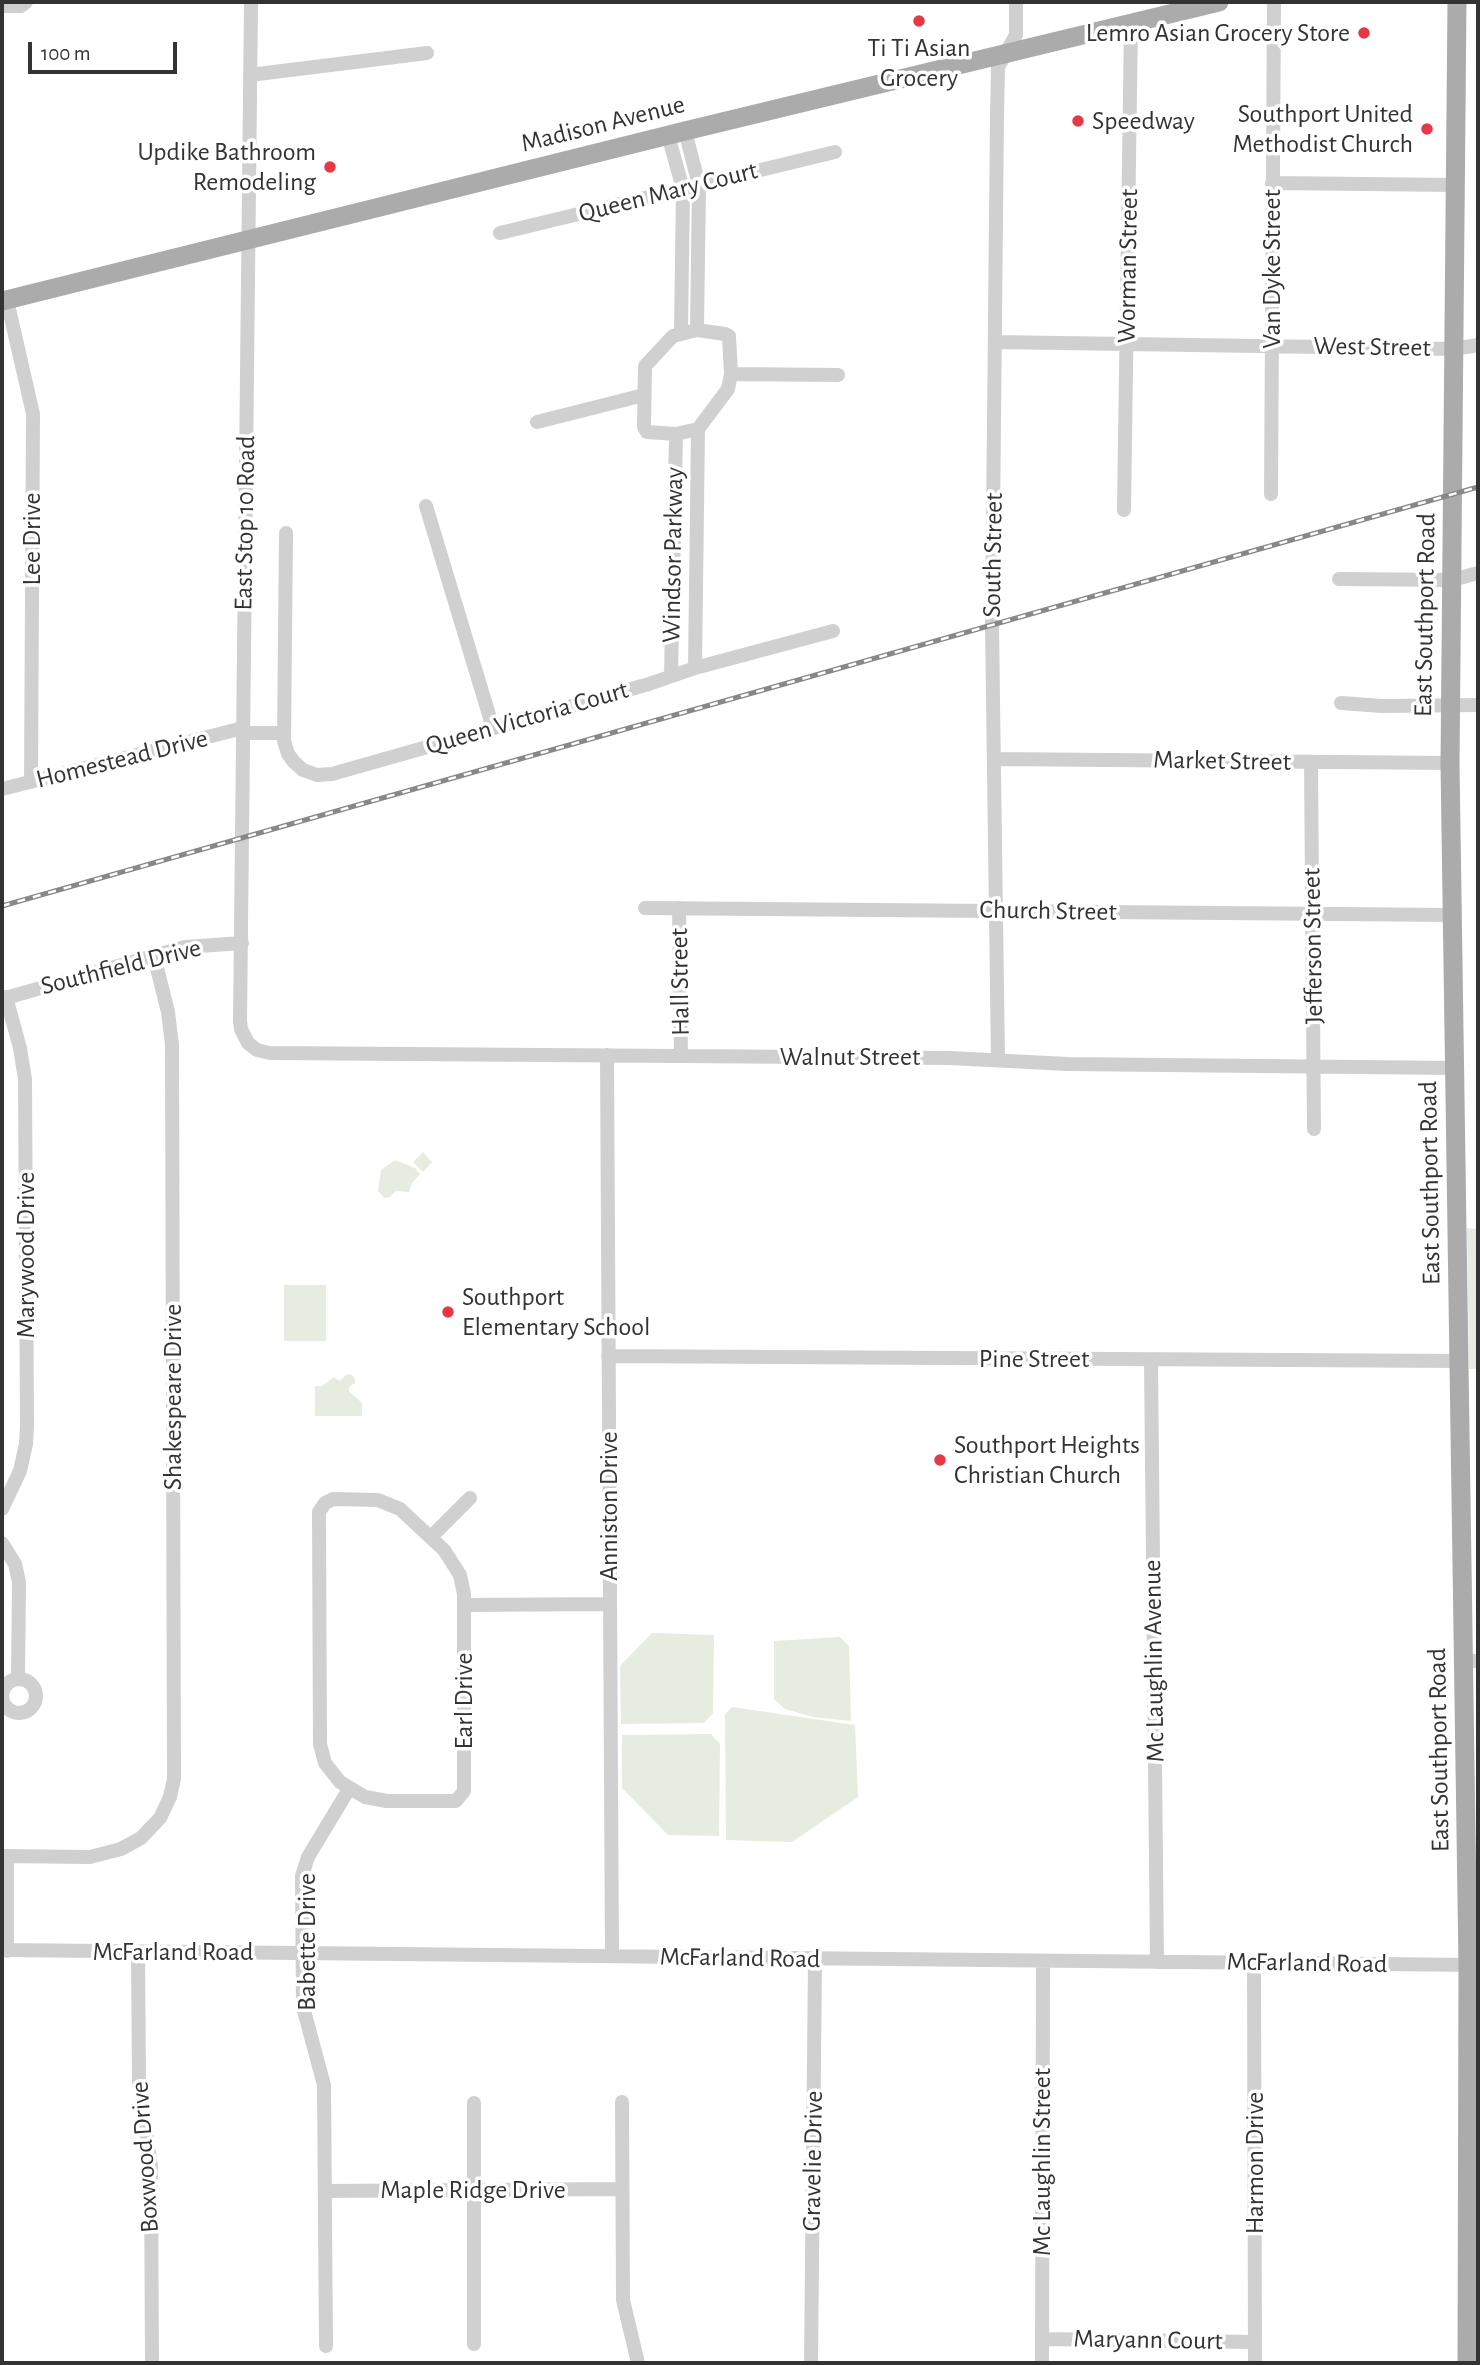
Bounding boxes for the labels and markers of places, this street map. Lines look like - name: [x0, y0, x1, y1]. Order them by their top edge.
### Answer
- marker: Ti Ti Asian Grocery: [911, 13, 927, 29]
- place label: Lemro Asian Grocery Store: [1086, 17, 1350, 49]
- marker: Lemro Asian Grocery Store: [1356, 25, 1372, 41]
- place label: Ti Ti Asian Grocery: [868, 32, 970, 94]
- place label: Southport United Methodist Church: [1233, 98, 1413, 160]
- place label: Speedway: [1092, 105, 1195, 137]
- marker: Speedway: [1070, 113, 1086, 129]
- marker: Southport United Methodist Church: [1419, 121, 1435, 137]
- place label: Updike Bathroom Remodeling: [138, 136, 316, 198]
- marker: Updike Bathroom Remodeling: [322, 159, 338, 175]
- place label: Southport Elementary School: [462, 1281, 650, 1342]
- marker: Southport Elementary School: [440, 1304, 456, 1320]
- place label: Southport Heights Christian Church: [954, 1429, 1140, 1490]
- marker: Southport Heights Christian Church: [932, 1452, 948, 1468]

